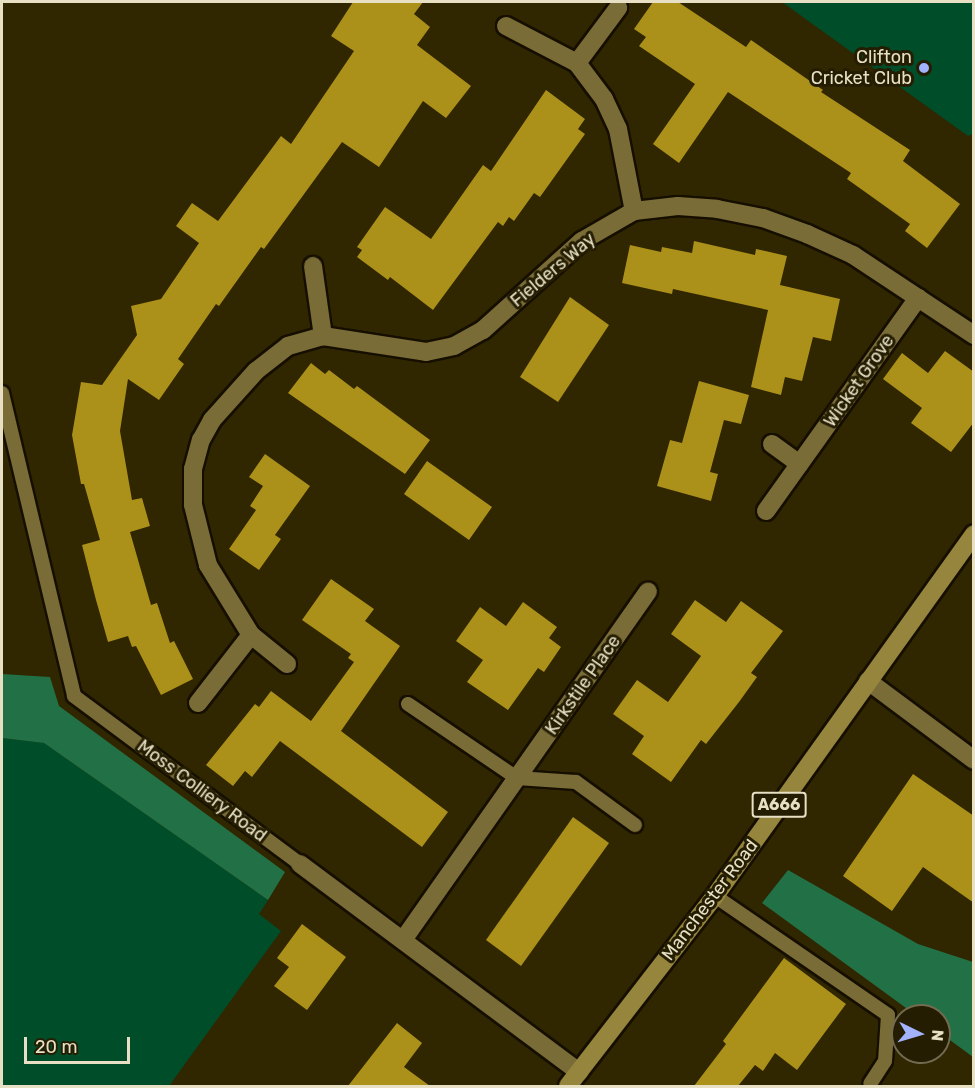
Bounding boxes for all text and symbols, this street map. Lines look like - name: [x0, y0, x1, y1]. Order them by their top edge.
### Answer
- place label: Clifton Cricket Club: [811, 47, 912, 90]
- marker: Clifton Cricket Club: [917, 61, 931, 75]
- street label: Fielders Way: [506, 228, 600, 312]
- street label: Wicket Grove: [819, 331, 899, 431]
- street label: Kirkstile Place: [541, 631, 625, 739]
- street label: Moss Colliery Road: [133, 735, 271, 847]
- road number: A666: [750, 792, 808, 818]
- street label: Manchester Road: [657, 835, 763, 965]
- north arrow: [891, 1004, 951, 1064]
- scale bar: [27, 1025, 134, 1063]
- text: N: [927, 1029, 947, 1042]
- text: 20 m: [35, 1036, 77, 1058]

